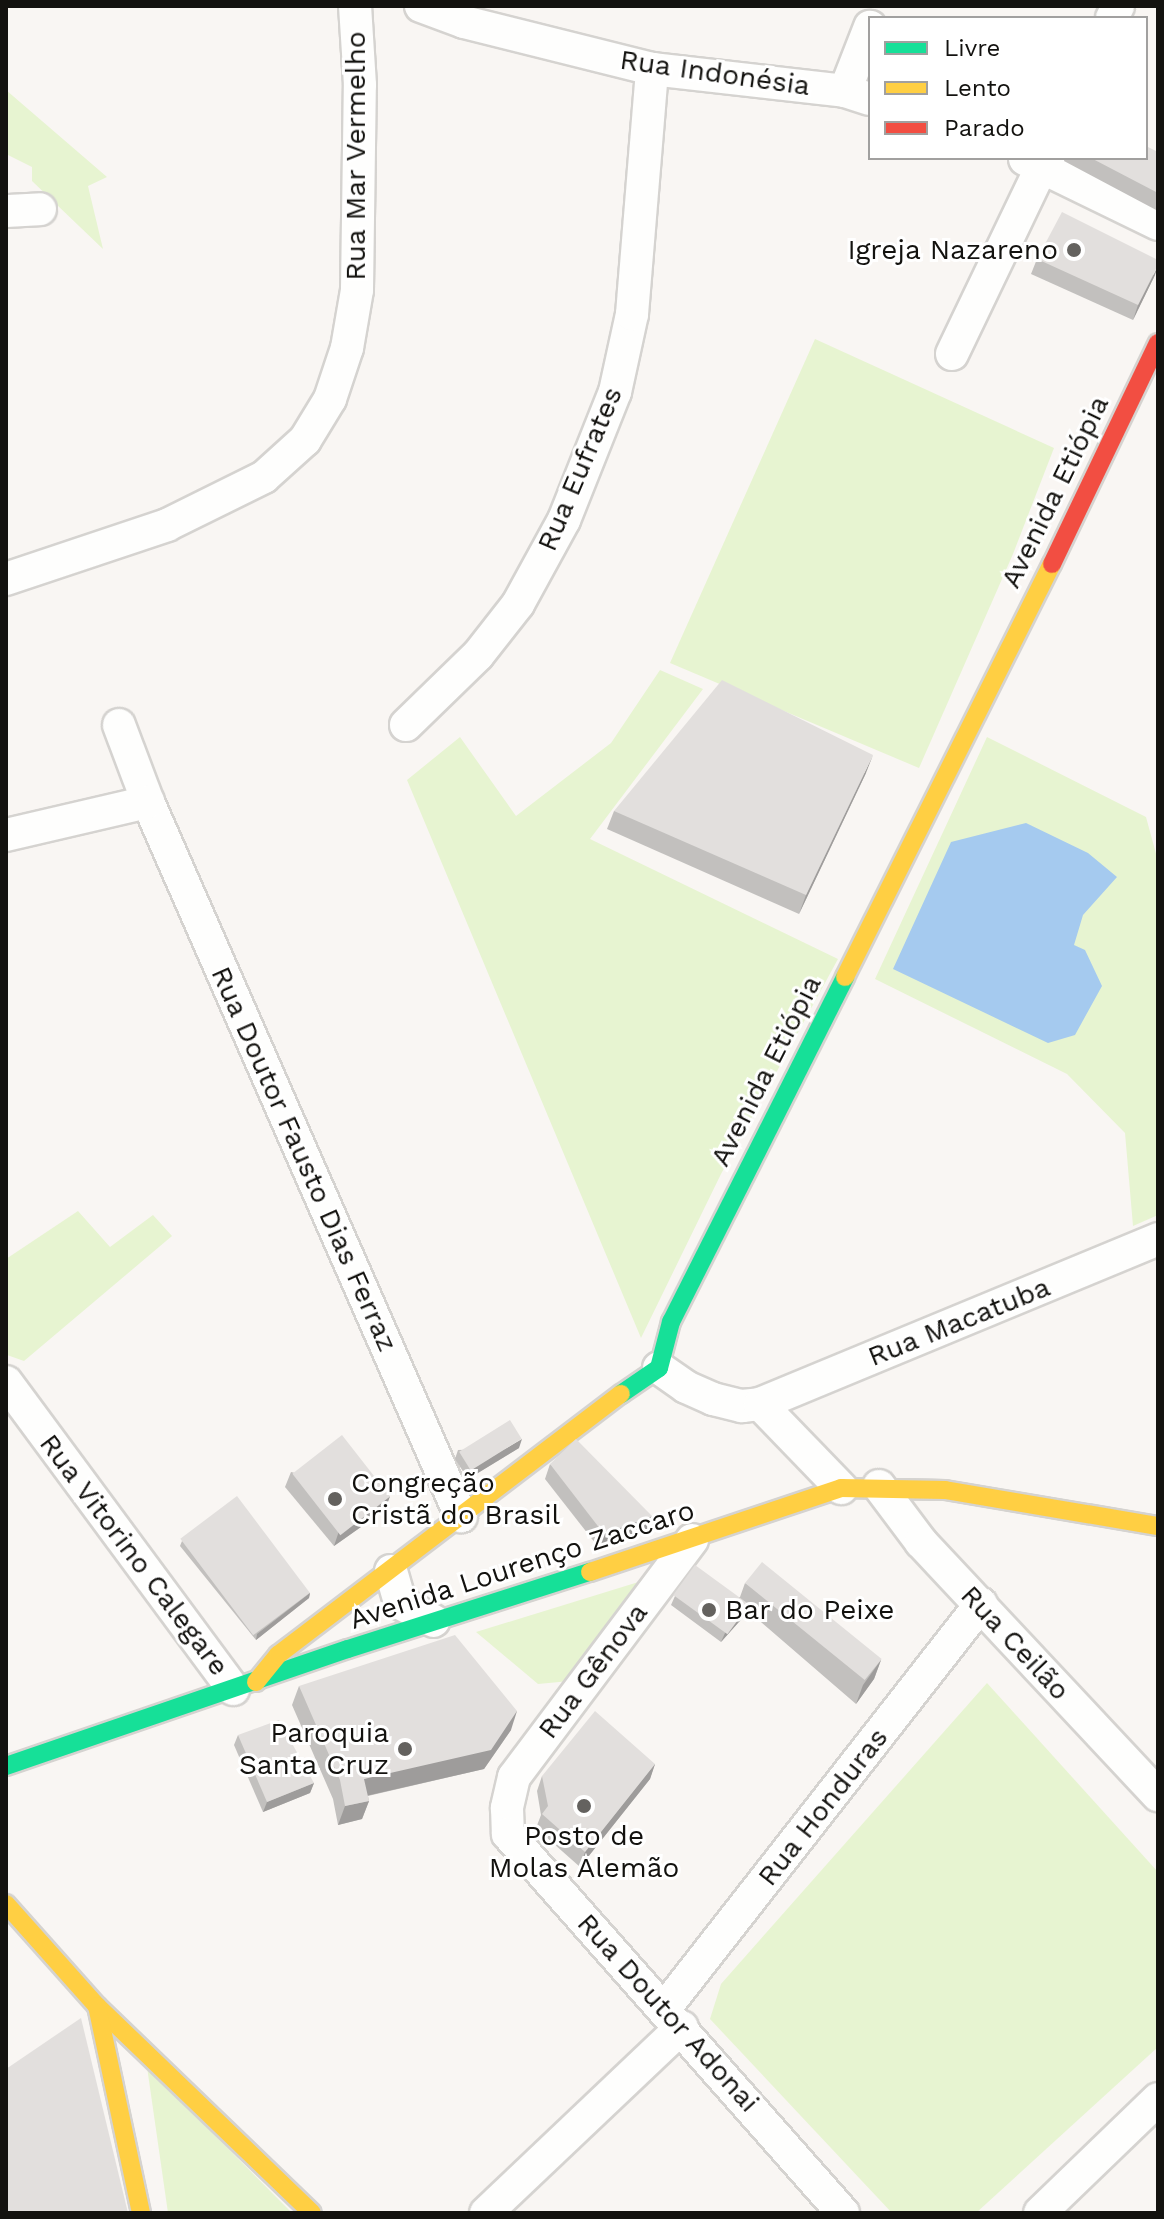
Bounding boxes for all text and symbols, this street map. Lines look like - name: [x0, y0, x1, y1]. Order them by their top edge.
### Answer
- legend: [868, 16, 1148, 160]
- street label: Rua Mar Vermelho: [339, 30, 373, 282]
- text: Livre: [944, 34, 1000, 62]
- street label: Rua Indonésia: [617, 43, 813, 103]
- text: Lento: [944, 74, 1011, 102]
- text: Parado: [944, 114, 1025, 142]
- place label: Igreja Nazareno: [847, 233, 1058, 267]
- marker: Igreja Nazareno: [1065, 241, 1083, 259]
- street label: Rua Eufrates: [530, 382, 630, 556]
- street label: Avenida Etiópia: [994, 390, 1116, 594]
- street label: Rua Doutor Fausto Dias Ferraz: [203, 961, 405, 1357]
- street label: Avenida Etiópia: [703, 970, 829, 1172]
- street label: Rua Macatuba: [863, 1270, 1055, 1374]
- street label: Rua Vitorino Calegare: [32, 1427, 236, 1683]
- place label: Congreção Cristã do Brasil: [351, 1466, 561, 1532]
- marker: Congreção Cristã do Brasil: [326, 1490, 344, 1508]
- street label: Avenida Lourenço Zaccaro: [345, 1493, 699, 1637]
- street label: Rua Ceilão: [953, 1579, 1077, 1707]
- place label: Bar do Peixe: [725, 1593, 895, 1627]
- street label: Rua Gênova: [531, 1596, 655, 1746]
- marker: Bar do Peixe: [700, 1601, 718, 1619]
- place label: Paroquia Santa Cruz: [238, 1716, 389, 1782]
- street label: Rua Honduras: [751, 1721, 895, 1893]
- marker: Paroquia Santa Cruz: [396, 1740, 414, 1758]
- marker: Posto de Molas Alemão: [575, 1797, 593, 1815]
- place label: Posto de Molas Alemão: [488, 1819, 680, 1885]
- street label: Rua Doutor Adonai: [569, 1906, 767, 2120]

